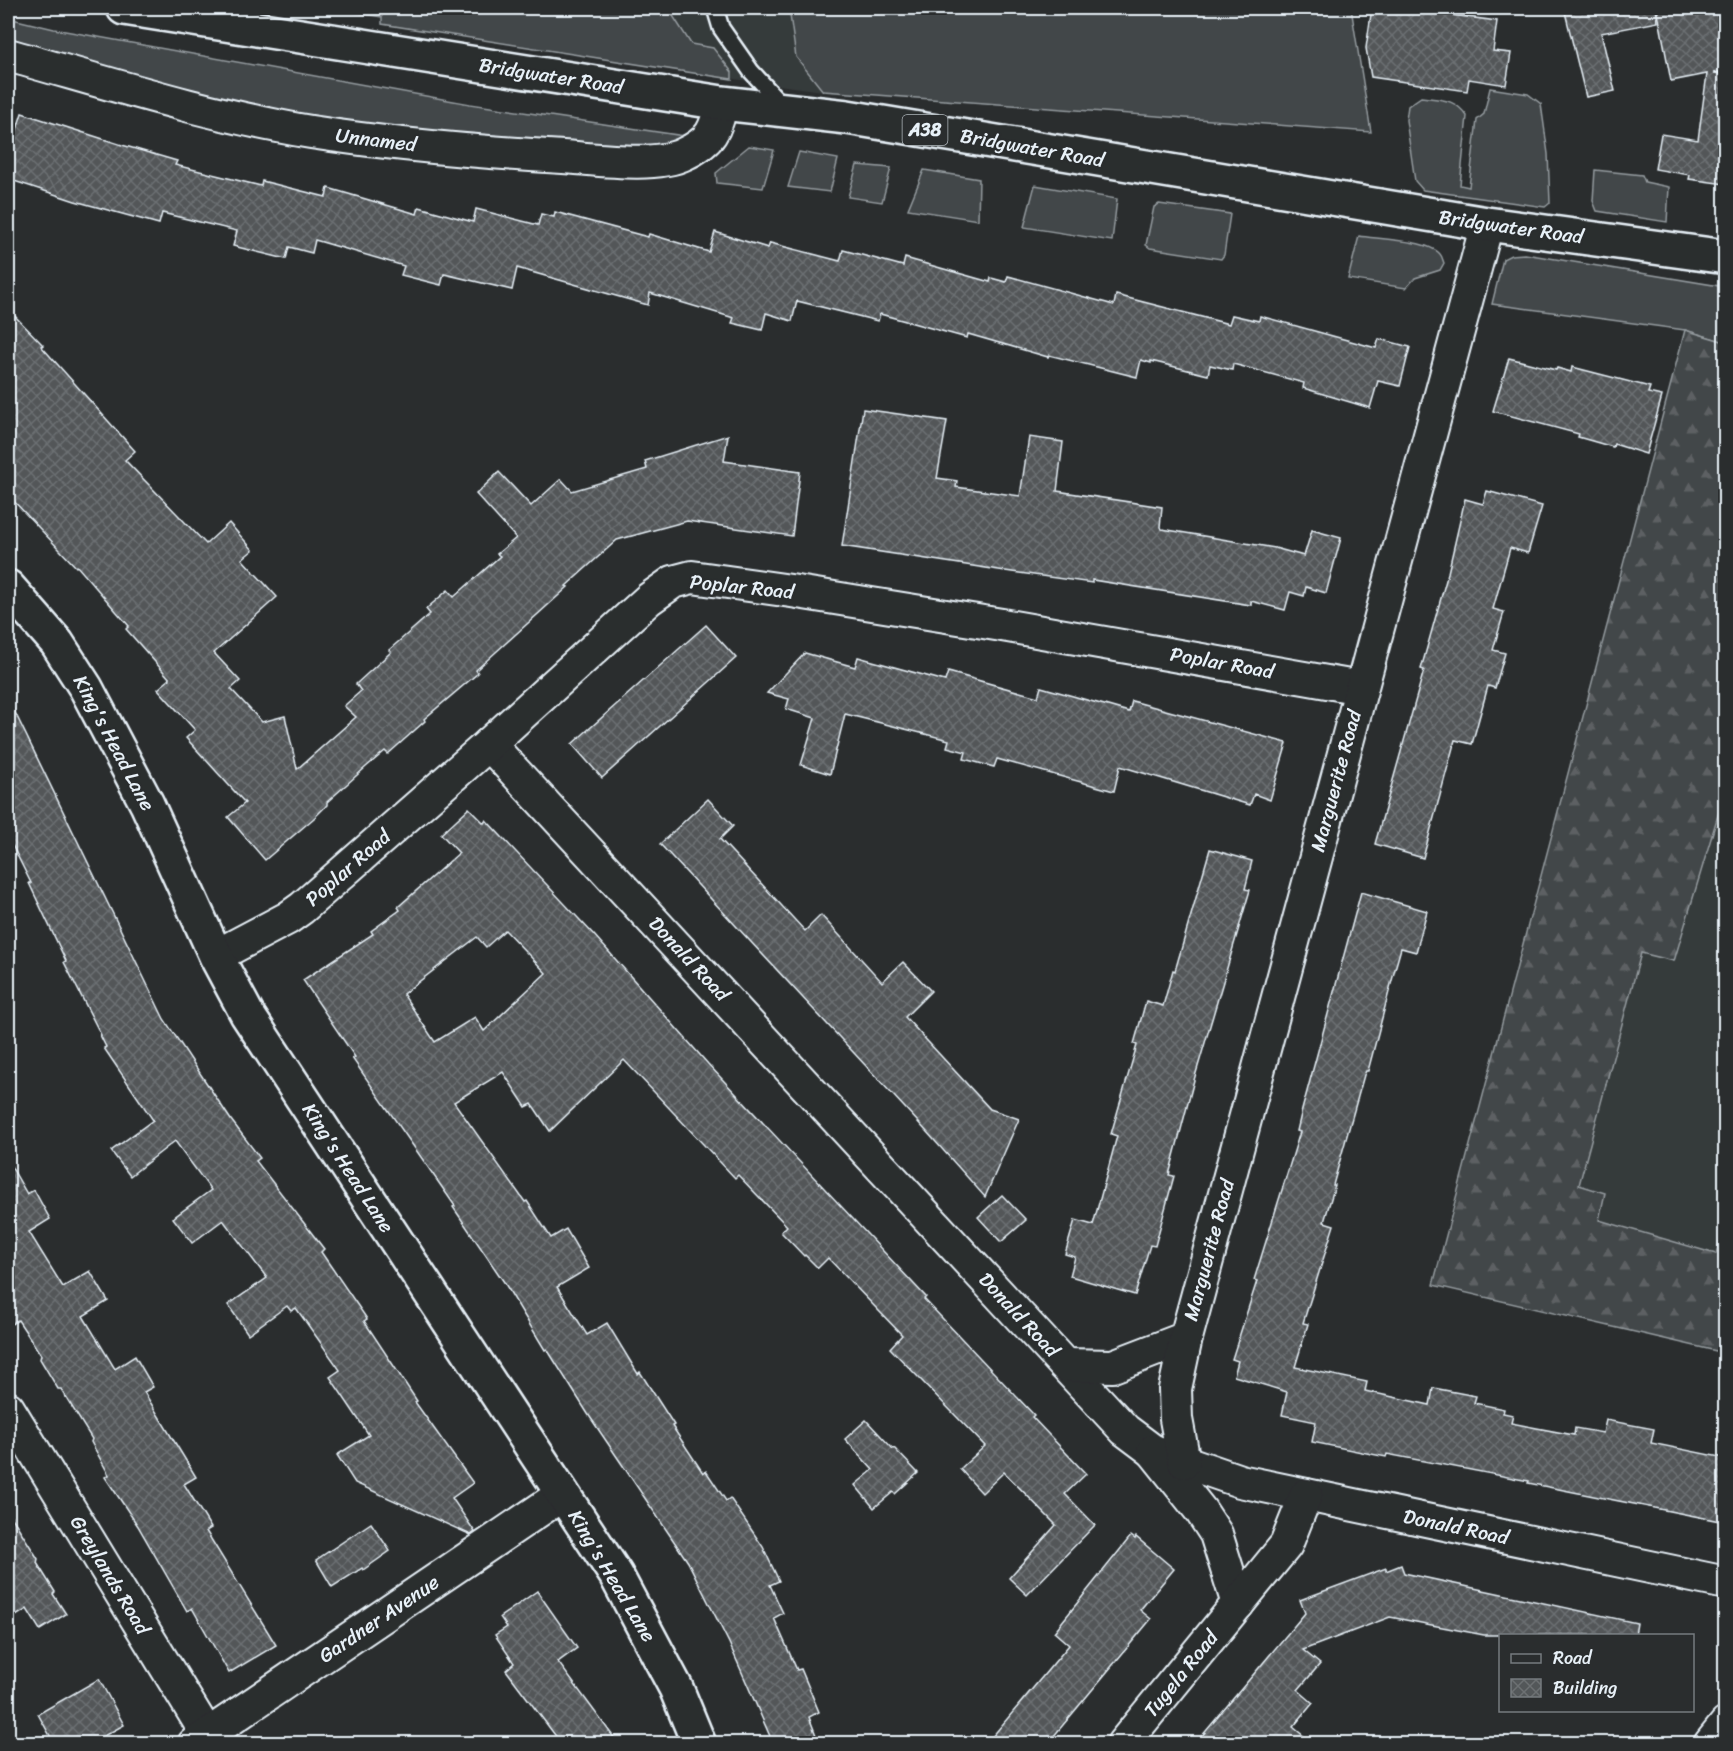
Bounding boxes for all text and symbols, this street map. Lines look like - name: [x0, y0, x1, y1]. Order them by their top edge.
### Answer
- street label: Bridgwater Road: [476, 47, 627, 105]
- road number: A38: [902, 115, 948, 145]
- street label: Unnamed: [334, 118, 420, 162]
- street label: Bridgwater Road: [957, 118, 1108, 178]
- street label: Bridgwater Road: [1437, 200, 1587, 255]
- street label: Poplar Road: [688, 564, 797, 610]
- street label: Poplar Road: [1167, 637, 1278, 690]
- street label: King's Head Lane: [63, 669, 165, 817]
- street label: Marguerite Road: [1300, 705, 1372, 856]
- street label: Poplar Road: [297, 820, 400, 916]
- street label: Donald Road: [640, 908, 739, 1011]
- street label: King's Head Lane: [292, 1096, 404, 1240]
- street label: Marguerite Road: [1173, 1174, 1245, 1325]
- street label: Donald Road: [970, 1264, 1069, 1367]
- street label: Donald Road: [1400, 1499, 1513, 1556]
- street label: King's Head Lane: [558, 1503, 666, 1649]
- street label: Greylands Road: [60, 1508, 160, 1643]
- street label: Gardner Avenue: [311, 1565, 447, 1673]
- street label: Tugela Road: [1135, 1621, 1228, 1726]
- legend: [1499, 1634, 1694, 1712]
- text: Road: [1553, 1642, 1593, 1674]
- text: Building: [1553, 1672, 1617, 1704]

